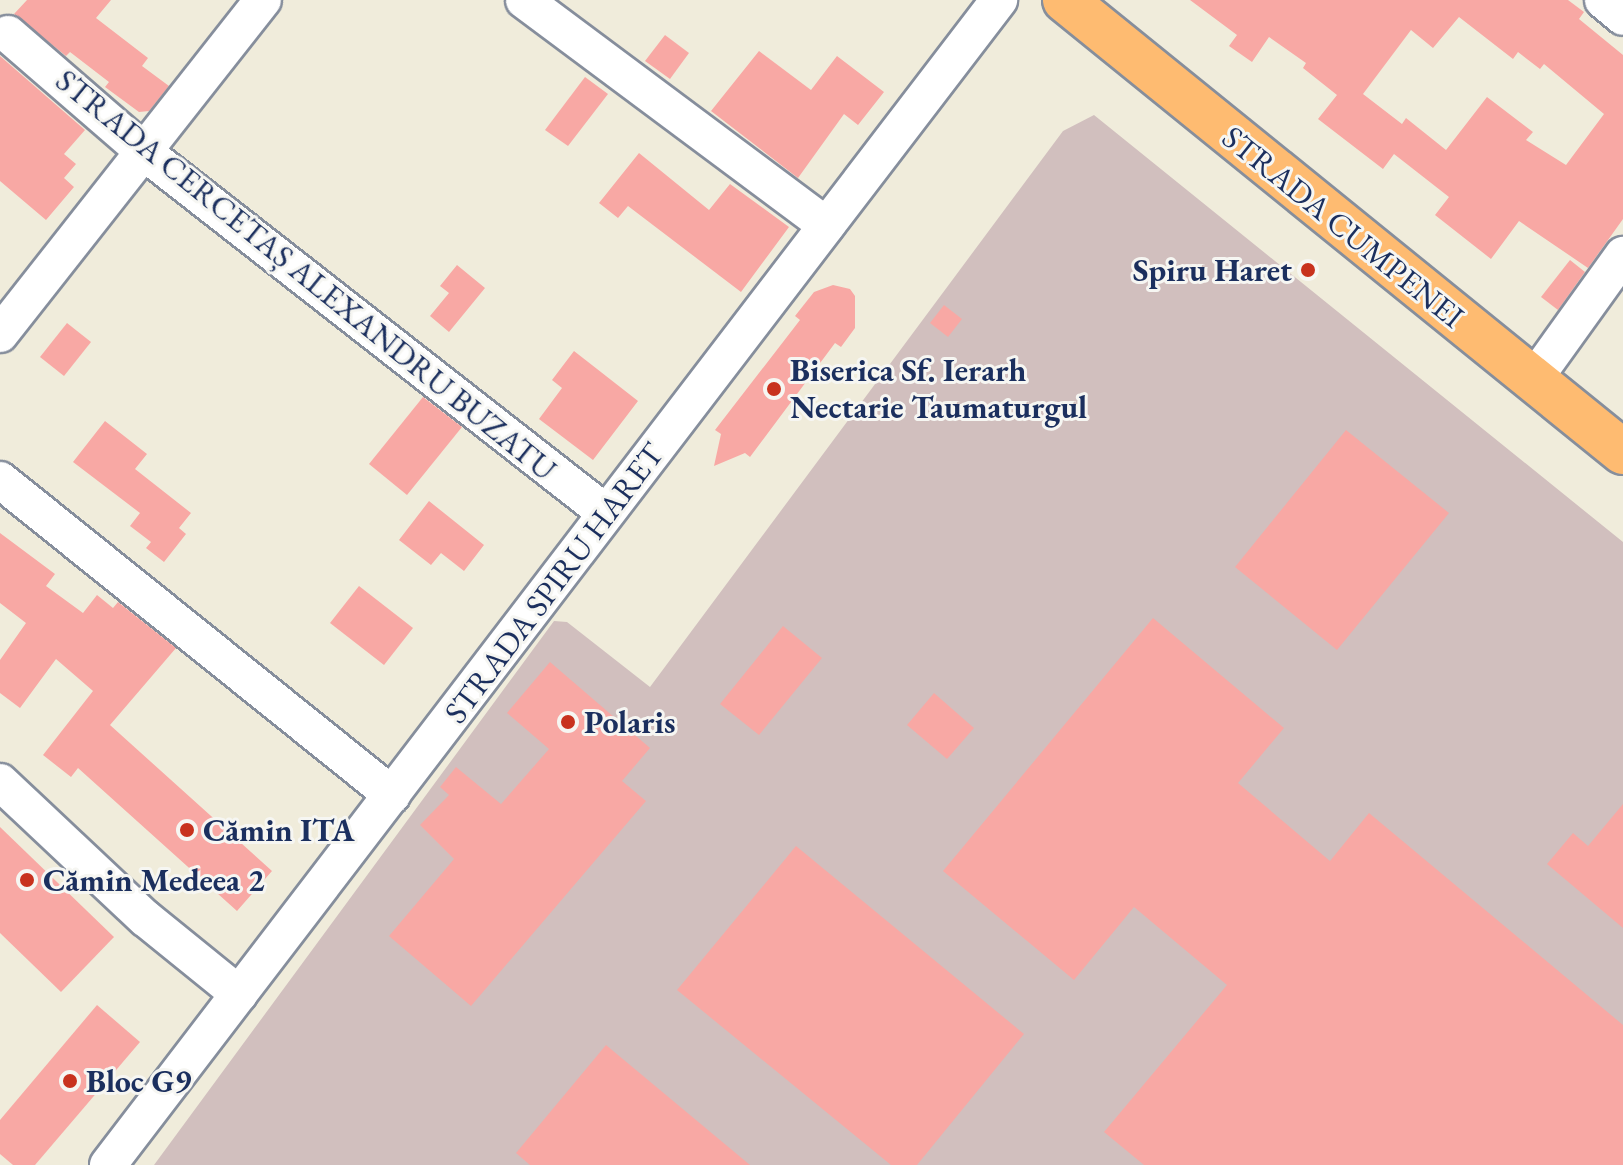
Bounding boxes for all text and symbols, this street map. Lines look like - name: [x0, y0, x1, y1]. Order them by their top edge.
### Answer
- street label: STRADA CERCETAȘ ALEXANDRU BUZATU: [48, 61, 564, 489]
- street label: STRADA CUMPENEI: [1215, 118, 1471, 336]
- place label: Spiru Haret: [1133, 251, 1292, 289]
- marker: Spiru Haret: [1299, 261, 1317, 279]
- place label: Biserica Sf. Ierarh Nectarie Taumaturgul: [790, 352, 1087, 427]
- marker: Biserica Sf. Ierarh Nectarie Taumaturgul: [765, 380, 783, 398]
- street label: STRADA SPIRU HARET: [436, 435, 672, 731]
- place label: Polaris: [584, 703, 675, 741]
- marker: Polaris: [559, 713, 577, 731]
- place label: Cămin ITA: [203, 811, 354, 849]
- marker: Cămin ITA: [178, 821, 196, 839]
- place label: Cămin Medeea 2: [43, 861, 265, 899]
- marker: Cămin Medeea 2: [18, 871, 36, 889]
- place label: Bloc G9: [86, 1062, 191, 1100]
- marker: Bloc G9: [61, 1072, 79, 1090]

